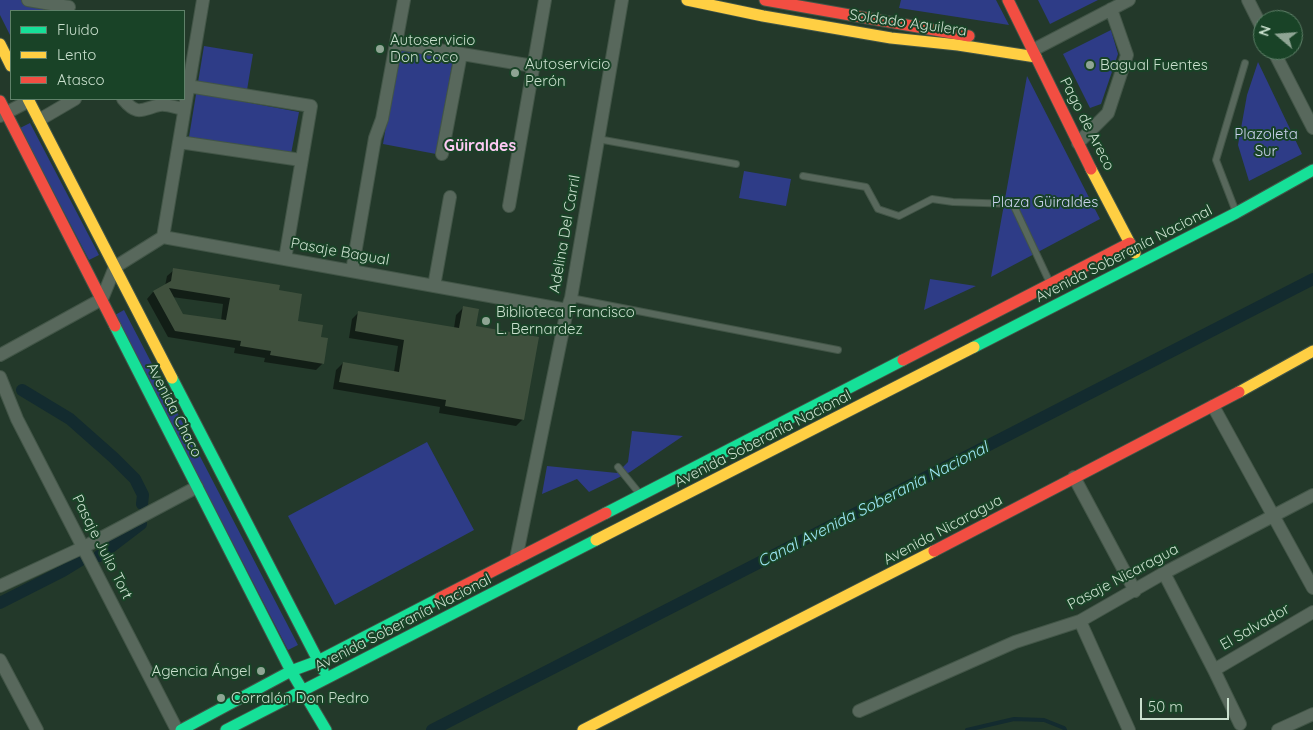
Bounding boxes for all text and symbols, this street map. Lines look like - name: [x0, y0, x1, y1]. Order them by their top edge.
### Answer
- street label: Soldado Aguilera: [848, 6, 968, 40]
- legend: [10, 10, 185, 100]
- north arrow: [1253, 10, 1303, 60]
- text: Fluido: [57, 20, 99, 39]
- text: N: [1255, 23, 1275, 38]
- place label: Autoservicio Don Coco: [390, 31, 475, 66]
- marker: Autoservicio Don Coco: [374, 43, 386, 55]
- text: Lento: [57, 45, 96, 64]
- place label: Autoservicio Perón: [525, 55, 610, 90]
- place label: Bagual Fuentes: [1100, 56, 1208, 74]
- marker: Bagual Fuentes: [1084, 59, 1096, 71]
- marker: Autoservicio Perón: [509, 67, 521, 79]
- text: Atasco: [57, 70, 105, 89]
- street label: Pago de Areco: [1056, 74, 1118, 174]
- park label: Plazoleta Sur: [1234, 125, 1298, 160]
- district label: Güiraldes: [444, 136, 516, 156]
- street label: Adelina Del Carril: [546, 173, 584, 295]
- park label: Plaza Güiraldes: [992, 193, 1098, 211]
- street label: Avenida Soberanía Nacional: [1033, 202, 1215, 306]
- street label: Pasaje Bagual: [289, 234, 391, 270]
- place label: Biblioteca Francisco L. Bernardez: [496, 303, 635, 338]
- marker: Biblioteca Francisco L. Bernardez: [480, 315, 492, 327]
- street label: Avenida Chaco: [142, 360, 206, 460]
- street label: Avenida Soberanía Nacional: [672, 387, 854, 491]
- water label: Canal Avenida Soberanía Nacional: [755, 438, 991, 572]
- street label: Avenida Nicaragua: [880, 491, 1006, 569]
- street label: Pasaje Julio Tort: [68, 492, 136, 602]
- street label: Pasaje Nicaragua: [1064, 540, 1182, 614]
- street label: Avenida Soberanía Nacional: [312, 571, 494, 675]
- street label: El Salvador: [1217, 600, 1293, 654]
- place label: Agencia Ángel: [152, 662, 251, 680]
- marker: Agencia Ángel: [255, 665, 267, 677]
- scale bar: [1143, 688, 1232, 720]
- place label: Corralón Don Pedro: [231, 689, 369, 707]
- marker: Corralón Don Pedro: [215, 692, 227, 704]
- text: 50 m: [1148, 697, 1183, 716]

